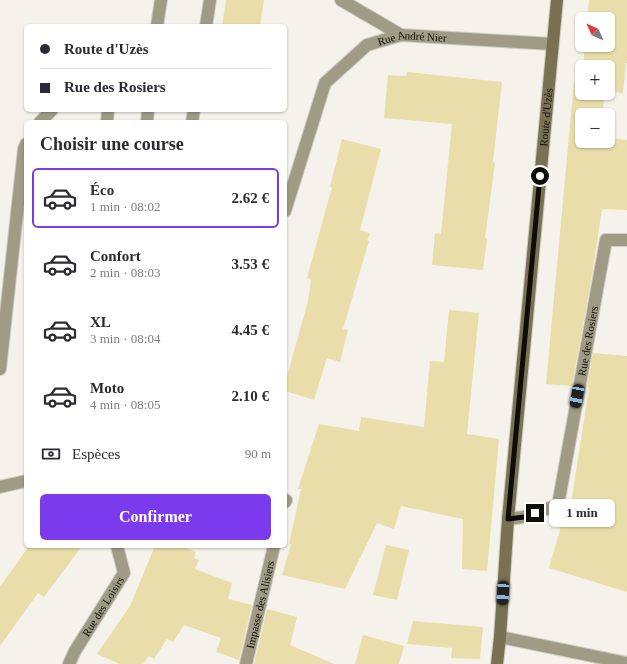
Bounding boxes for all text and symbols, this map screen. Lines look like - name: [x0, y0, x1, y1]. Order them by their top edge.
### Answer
- north arrow: [575, 12, 615, 52]
- map controls: [575, 12, 615, 148]
- street label: Rue André Nier: [376, 28, 447, 48]
- text: Route d'Uzès: [64, 41, 149, 57]
- button: +: [575, 60, 615, 100]
- text: Rue des Rosiers: [64, 79, 166, 95]
- street label: Route d'Uzès: [537, 88, 555, 147]
- button: −: [575, 108, 615, 148]
- text: Choisir une course: [40, 134, 184, 154]
- route start: [531, 167, 549, 185]
- icon: car: [42, 180, 78, 216]
- text: Éco: [90, 182, 114, 198]
- text: 2.62 €: [232, 190, 269, 206]
- text: 1 min · 08:02: [90, 199, 160, 214]
- icon: car: [42, 246, 78, 282]
- text: Confort: [90, 248, 141, 264]
- text: 3.53 €: [232, 256, 269, 272]
- text: 2 min · 08:03: [90, 265, 160, 280]
- street label: Rue des Rosiers: [576, 305, 600, 377]
- icon: car: [42, 312, 78, 348]
- text: XL: [90, 314, 111, 330]
- text: 4.45 €: [232, 322, 269, 338]
- text: 3 min · 08:04: [90, 331, 160, 346]
- icon: car: [42, 378, 78, 414]
- text: Moto: [90, 380, 124, 396]
- car: [569, 383, 585, 409]
- text: 2.10 €: [232, 388, 269, 404]
- text: 4 min · 08:05: [90, 397, 160, 412]
- icon: cash: [40, 443, 62, 465]
- text: Espèces: [72, 446, 120, 462]
- text: 90 m: [245, 446, 271, 461]
- button: Confirmer: [40, 494, 271, 540]
- callout: 1 min: [549, 499, 615, 527]
- route end: [526, 504, 544, 522]
- text: 1 min: [566, 505, 598, 520]
- street label: Impasse des Alisiers: [244, 560, 276, 650]
- street label: Rue des Loisirs: [80, 574, 126, 639]
- car: [496, 581, 510, 605]

